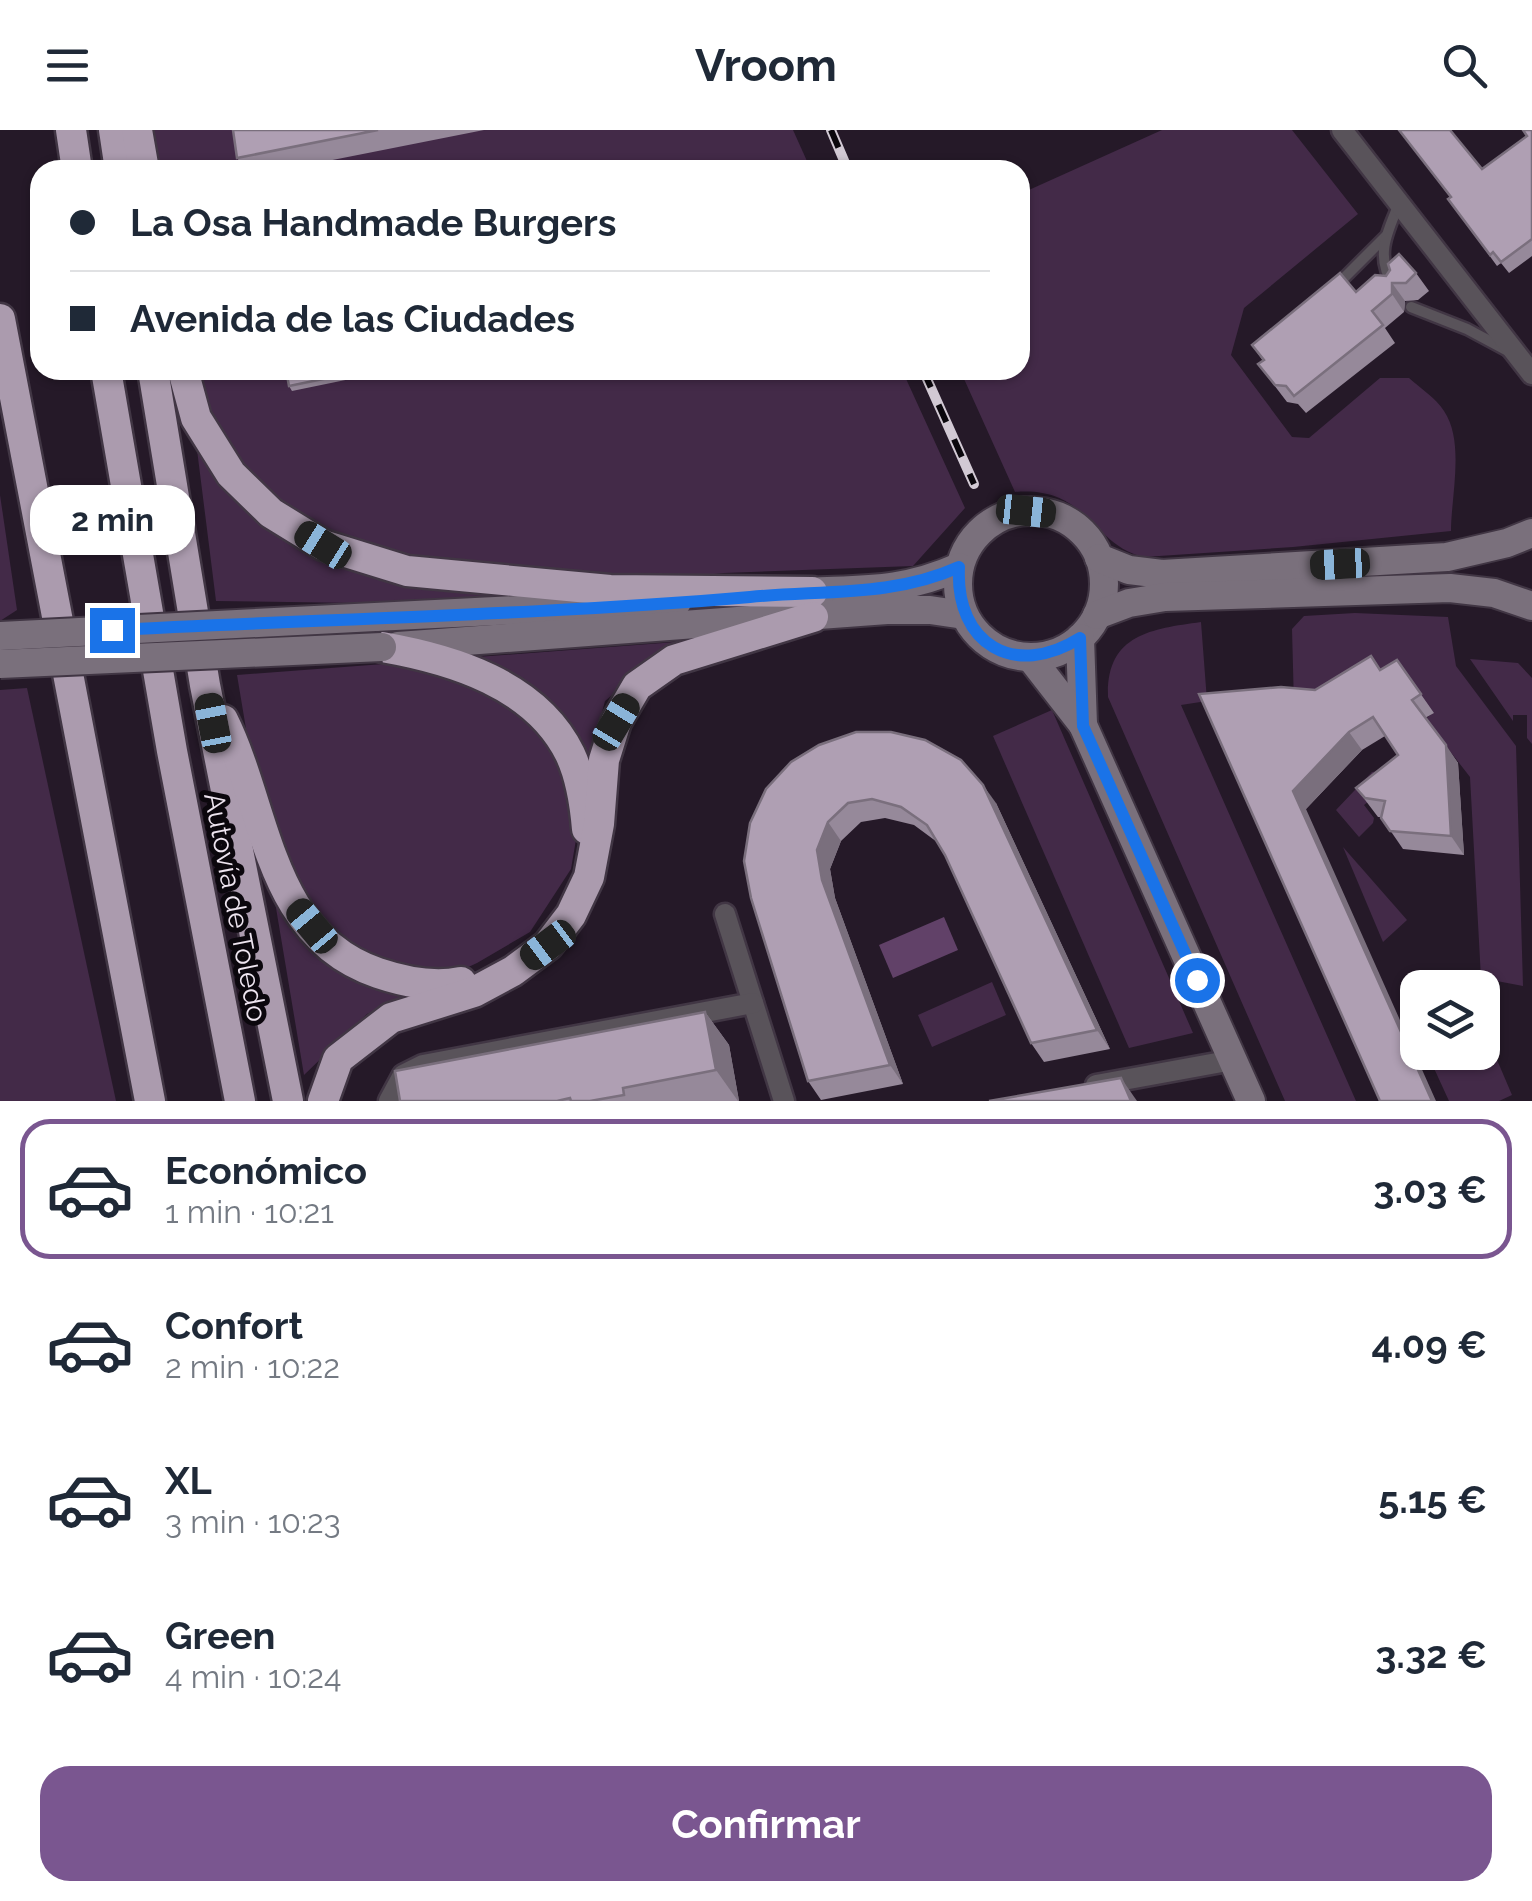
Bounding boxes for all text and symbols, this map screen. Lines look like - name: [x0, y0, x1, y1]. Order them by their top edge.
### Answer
- icon: menu: [40, 38, 95, 93]
- icon: search: [1437, 38, 1492, 93]
- text: Vroom: [695, 39, 837, 92]
- text: La Osa Handmade Burgers: [130, 200, 617, 245]
- text: Avenida de las Ciudades: [130, 296, 575, 341]
- callout: 2 min: [29, 485, 194, 555]
- car: [995, 493, 1057, 529]
- text: 2 min: [71, 501, 154, 538]
- car: [290, 516, 356, 574]
- car: [1309, 547, 1371, 581]
- route end: [90, 608, 135, 653]
- car: [588, 689, 644, 755]
- car: [193, 691, 233, 755]
- street label: Autovía de Toledo: [197, 790, 274, 1025]
- car: [281, 893, 343, 959]
- car: [515, 915, 581, 975]
- route start: [1175, 958, 1220, 1003]
- map controls: [1400, 970, 1500, 1070]
- button: layers: [1400, 970, 1500, 1070]
- icon: car: [45, 1144, 135, 1234]
- text: Económico: [165, 1148, 367, 1193]
- text: 3.03 €: [1373, 1167, 1487, 1212]
- text: 1 min · 10:21: [165, 1193, 334, 1230]
- icon: car: [45, 1299, 135, 1389]
- text: Confort: [165, 1303, 303, 1348]
- text: 4.09 €: [1372, 1322, 1487, 1367]
- text: 2 min · 10:22: [165, 1348, 340, 1385]
- icon: car: [45, 1454, 135, 1544]
- text: XL: [165, 1458, 212, 1503]
- text: 5.15 €: [1378, 1477, 1487, 1522]
- text: 3 min · 10:23: [165, 1503, 341, 1540]
- icon: car: [45, 1609, 135, 1699]
- text: Green: [165, 1613, 275, 1658]
- text: 3.32 €: [1375, 1632, 1487, 1677]
- text: 4 min · 10:24: [165, 1658, 341, 1695]
- button: Confirmar: [40, 1766, 1492, 1881]

